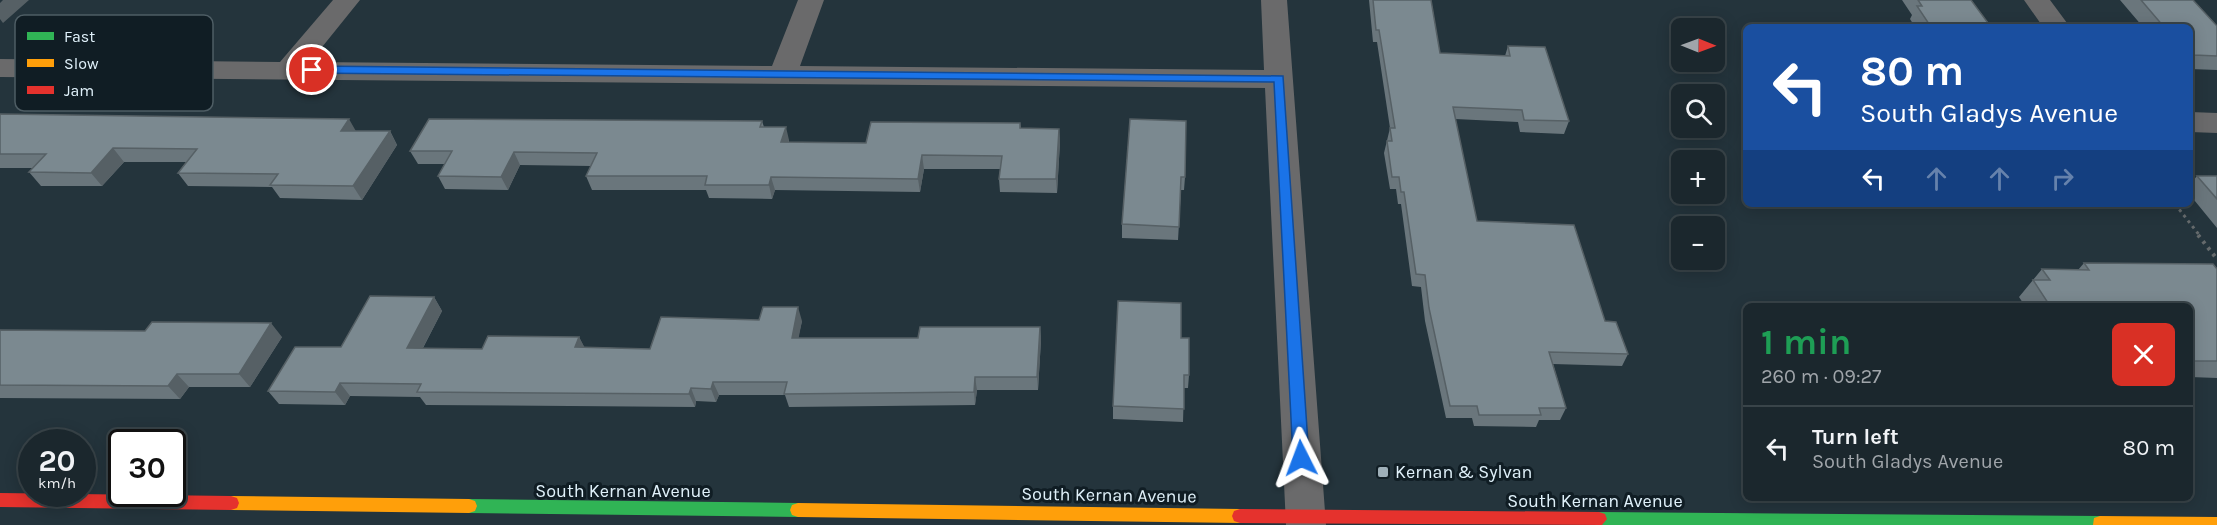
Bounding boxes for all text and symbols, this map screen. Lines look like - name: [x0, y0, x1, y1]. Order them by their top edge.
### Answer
- legend: [15, 15, 213, 111]
- north arrow: [1671, 18, 1725, 72]
- map controls: [1671, 18, 1725, 270]
- text: Fast: [64, 27, 95, 46]
- pin: [286, 44, 337, 95]
- text: 80 m: [1860, 46, 1964, 96]
- icon: left: [1761, 48, 1839, 126]
- icon: arrive: [295, 53, 328, 86]
- text: Slow: [64, 54, 99, 73]
- text: Jam: [64, 81, 94, 100]
- button: search: [1671, 84, 1725, 138]
- text: South Gladys Avenue: [1860, 97, 2118, 129]
- button: +: [1671, 150, 1725, 204]
- icon: left: [1857, 162, 1890, 195]
- icon: ahead: [1920, 162, 1953, 195]
- icon: ahead: [1983, 162, 2016, 195]
- icon: right: [2046, 162, 2079, 195]
- button: −: [1671, 216, 1725, 270]
- text: 1 min: [1761, 321, 1851, 363]
- button: close: [2112, 323, 2175, 386]
- text: 260 m · 09:27: [1761, 365, 1882, 388]
- text: Turn left: [1812, 424, 1899, 450]
- position arrow: [1269, 426, 1333, 490]
- speed limit sign: 30: [108, 429, 186, 507]
- icon: left: [1761, 432, 1794, 465]
- text: 80 m: [2123, 435, 2175, 461]
- text: 20: [38, 443, 76, 479]
- text: South Gladys Avenue: [1812, 450, 2003, 473]
- place label: Kernan & Sylvan: [1395, 461, 1532, 483]
- marker: Kernan & Sylvan: [1376, 465, 1390, 479]
- text: km/h: [38, 474, 76, 492]
- street label: South Kernan Avenue: [535, 480, 711, 502]
- street label: South Kernan Avenue: [1021, 482, 1197, 508]
- street label: South Kernan Avenue: [1507, 490, 1683, 512]

